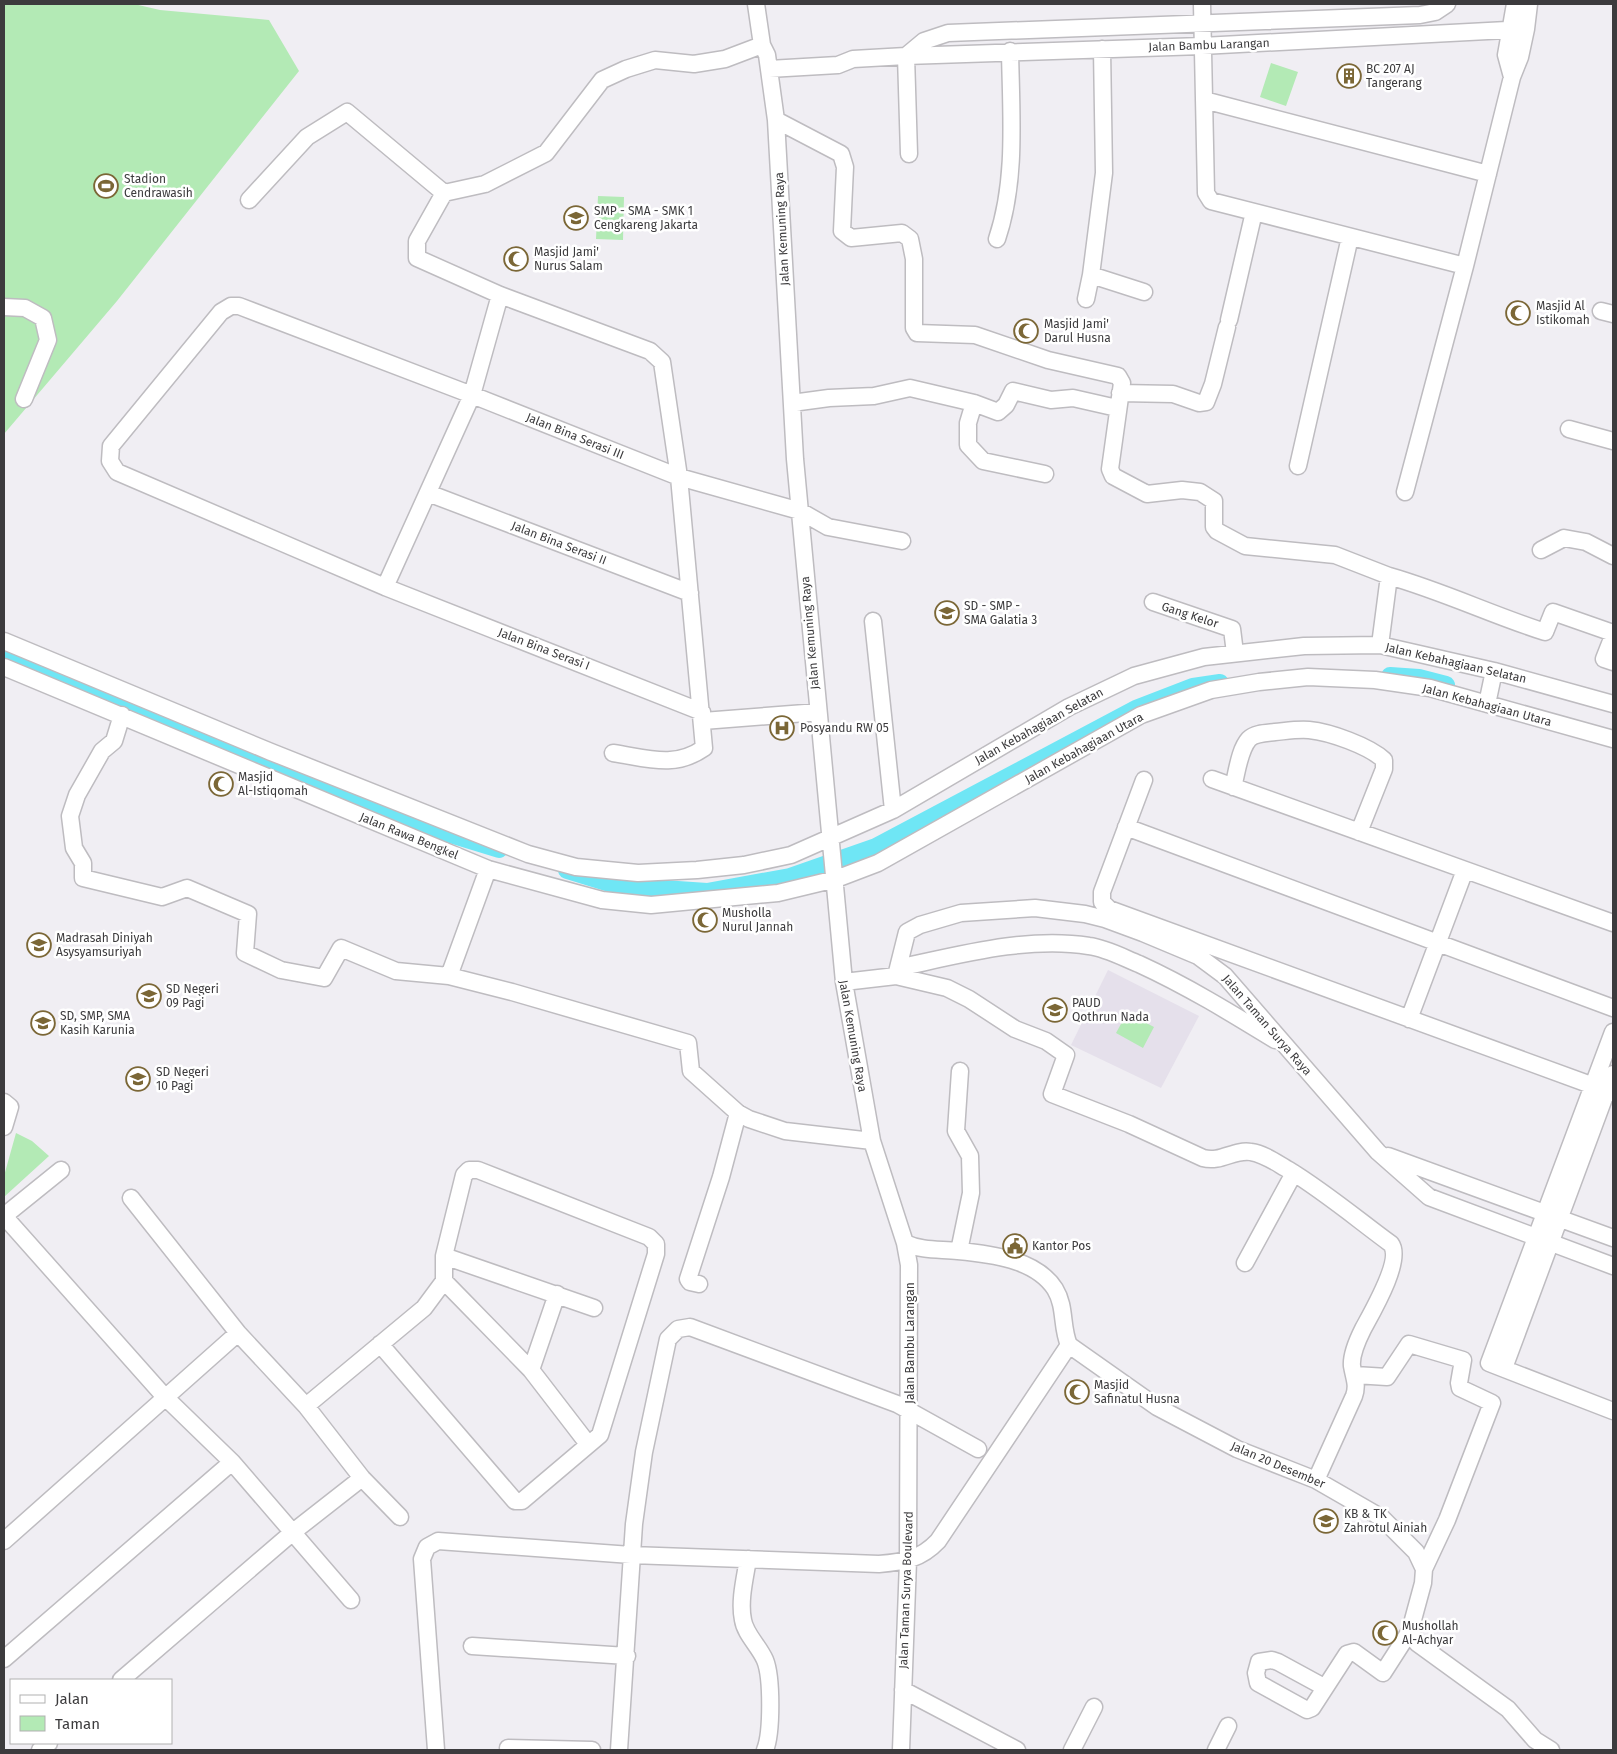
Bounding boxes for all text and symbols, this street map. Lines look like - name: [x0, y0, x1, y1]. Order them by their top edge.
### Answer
- street label: Jalan Bambu Larangan: [1148, 36, 1270, 54]
- place label: BC 207 AJ Tangerang: [1366, 62, 1423, 90]
- building icon: BC 207 AJ Tangerang: [1336, 63, 1362, 89]
- place label: Stadion Cendrawasih: [124, 172, 193, 200]
- street label: Jalan Kemuning Raya: [772, 172, 792, 286]
- sports icon: Stadion Cendrawasih: [93, 173, 119, 199]
- place label: SMP - SMA - SMK 1 Cengkareng Jakarta: [594, 204, 698, 232]
- school or university icon: SMP - SMA - SMK 1 Cengkareng Jakarta: [563, 205, 589, 231]
- place label: Masjid Jami' Nurus Salam: [534, 245, 603, 273]
- mosque icon: Masjid Jami' Nurus Salam: [503, 246, 529, 272]
- place label: Masjid Al Istikomah: [1536, 299, 1590, 327]
- mosque icon: Masjid Al Istikomah: [1505, 300, 1531, 326]
- place label: Masjid Jami' Darul Husna: [1044, 317, 1111, 345]
- mosque icon: Masjid Jami' Darul Husna: [1013, 318, 1039, 344]
- street label: Jalan Bina Serasi III: [524, 410, 626, 462]
- street label: Jalan Bina Serasi II: [510, 518, 608, 568]
- street label: Jalan Kemuning Raya: [798, 576, 822, 690]
- place label: SD - SMP - SMA Galatia 3: [964, 599, 1037, 627]
- street label: Gang Kelor: [1160, 599, 1221, 631]
- school or university icon: SD - SMP - SMA Galatia 3: [934, 600, 960, 626]
- street label: Jalan Bina Serasi I: [496, 625, 592, 673]
- street label: Jalan Kebahagiaan Selatan: [1384, 640, 1528, 686]
- street label: Jalan Kebahagiaan Utara: [1421, 681, 1553, 729]
- street label: Jalan Kebahagiaan Selatan: [972, 685, 1106, 767]
- street label: Jalan Kebahagiaan Utara: [1022, 710, 1146, 786]
- hospital icon: Posyandu RW 05: [769, 715, 795, 741]
- place label: Posyandu RW 05: [800, 721, 889, 735]
- place label: Masjid Al-Istiqomah: [238, 770, 308, 798]
- mosque icon: Masjid Al-Istiqomah: [208, 771, 234, 797]
- street label: Jalan Rawa Bengkel: [358, 810, 461, 862]
- place label: Musholla Nurul Jannah: [722, 906, 793, 934]
- mosque icon: Musholla Nurul Jannah: [692, 907, 718, 933]
- place label: Madrasah Diniyah Asysyamsuriyah: [56, 931, 153, 959]
- school or university icon: Madrasah Diniyah Asysyamsuriyah: [26, 932, 52, 958]
- street label: Jalan Taman Surya Raya: [1219, 972, 1315, 1078]
- street label: Jalan Kemuning Raya: [836, 979, 870, 1093]
- place label: SD Negeri 09 Pagi: [166, 982, 219, 1010]
- school or university icon: SD Negeri 09 Pagi: [136, 983, 162, 1009]
- place label: PAUD Qothrun Nada: [1072, 996, 1149, 1024]
- school or university icon: PAUD Qothrun Nada: [1042, 997, 1068, 1023]
- place label: SD, SMP, SMA Kasih Karunia: [60, 1009, 135, 1037]
- school or university icon: SD, SMP, SMA Kasih Karunia: [30, 1010, 56, 1036]
- place label: SD Negeri 10 Pagi: [156, 1065, 209, 1093]
- school or university icon: SD Negeri 10 Pagi: [125, 1066, 151, 1092]
- public building icon: Kantor Pos: [1002, 1233, 1028, 1259]
- place label: Kantor Pos: [1032, 1239, 1091, 1253]
- street label: Jalan Bambu Larangan: [903, 1282, 917, 1404]
- place label: Masjid Safinatul Husna: [1094, 1378, 1180, 1406]
- mosque icon: Masjid Safinatul Husna: [1064, 1379, 1090, 1405]
- street label: Jalan 20 Desember: [1229, 1439, 1328, 1491]
- place label: KB & TK Zahrotul Ainiah: [1344, 1507, 1427, 1535]
- school or university icon: KB & TK Zahrotul Ainiah: [1313, 1508, 1339, 1534]
- street label: Jalan Taman Surya Boulevard: [896, 1511, 916, 1669]
- place label: Mushollah Al-Achyar: [1402, 1619, 1459, 1647]
- mosque icon: Mushollah Al-Achyar: [1372, 1620, 1398, 1646]
- legend: [10, 1679, 172, 1744]
- text: Jalan: [55, 1690, 89, 1708]
- text: Taman: [55, 1715, 100, 1733]

